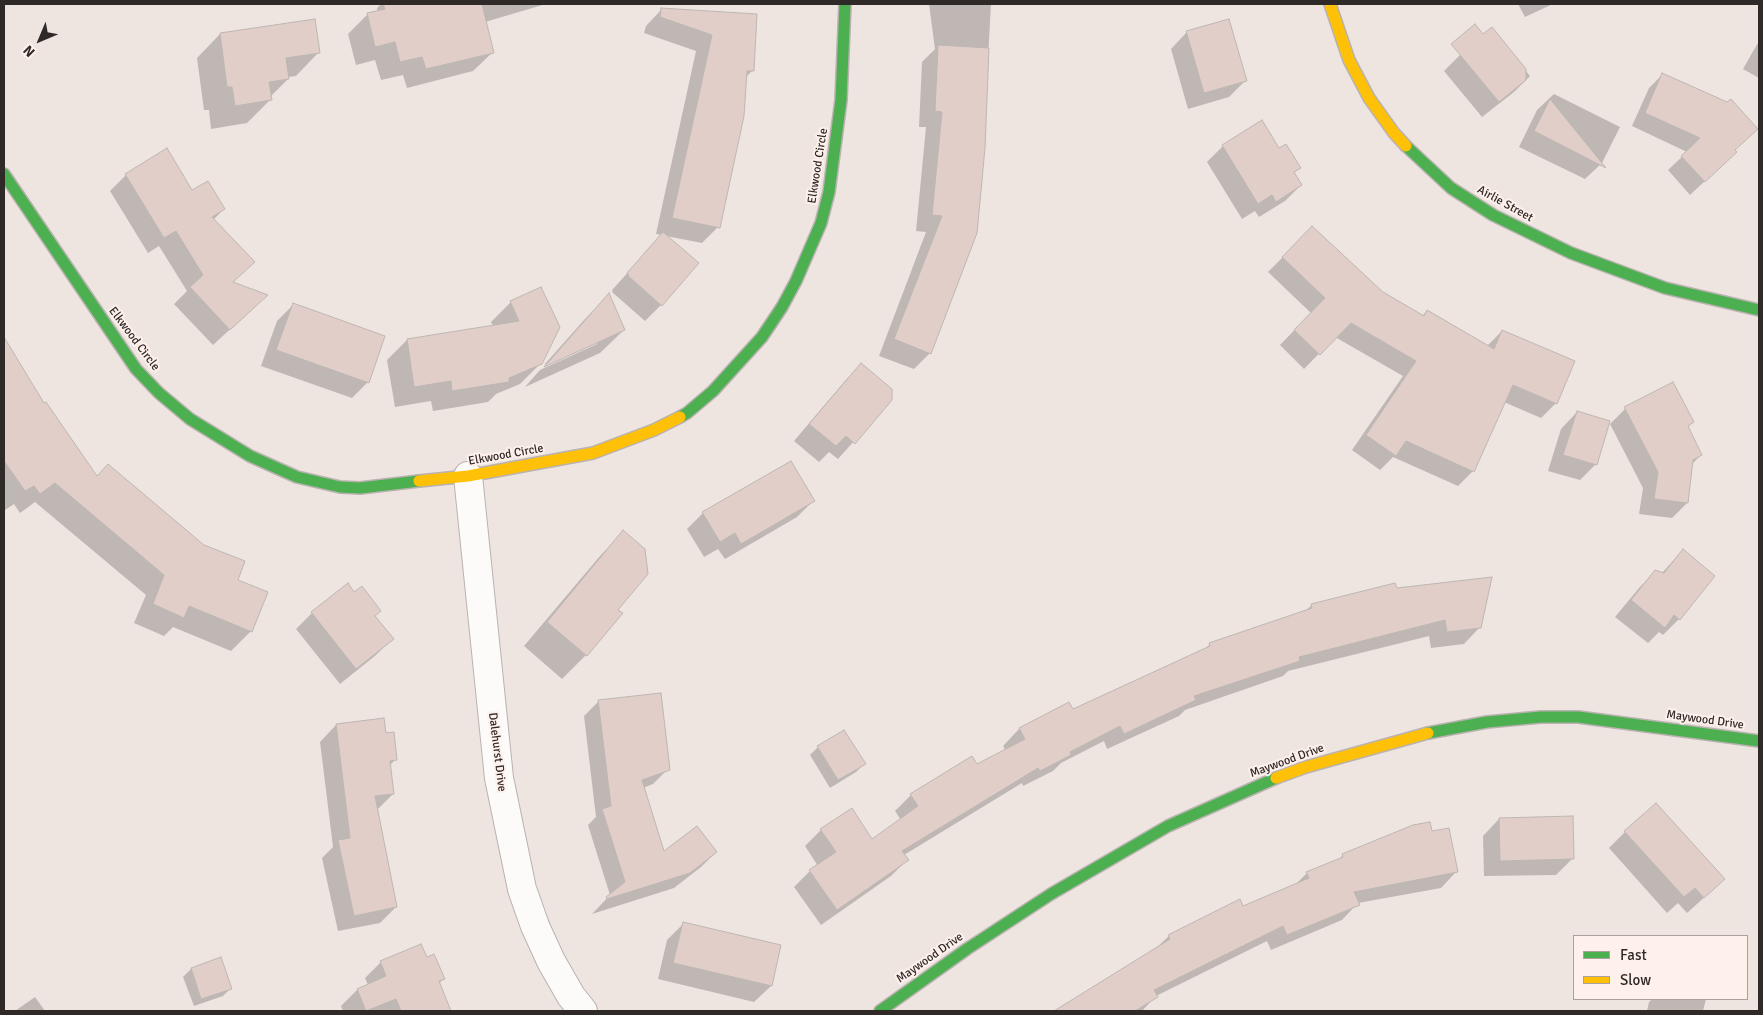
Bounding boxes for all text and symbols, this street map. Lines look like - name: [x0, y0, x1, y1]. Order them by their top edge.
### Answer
- north arrow: [15, 15, 65, 65]
- text: N: [20, 42, 38, 60]
- street label: Elkwood Circle: [805, 127, 831, 205]
- street label: Airlie Street: [1475, 183, 1535, 225]
- street label: Elkwood Circle: [105, 304, 163, 374]
- street label: Elkwood Circle: [467, 441, 545, 469]
- street label: Maywood Drive: [1665, 707, 1745, 733]
- street label: Dalehurst Drive: [485, 712, 509, 792]
- street label: Maywood Drive: [1248, 741, 1326, 781]
- street label: Maywood Drive: [894, 930, 966, 986]
- legend: [1573, 935, 1748, 1000]
- text: Fast: [1620, 946, 1647, 964]
- text: Slow: [1620, 971, 1651, 989]

